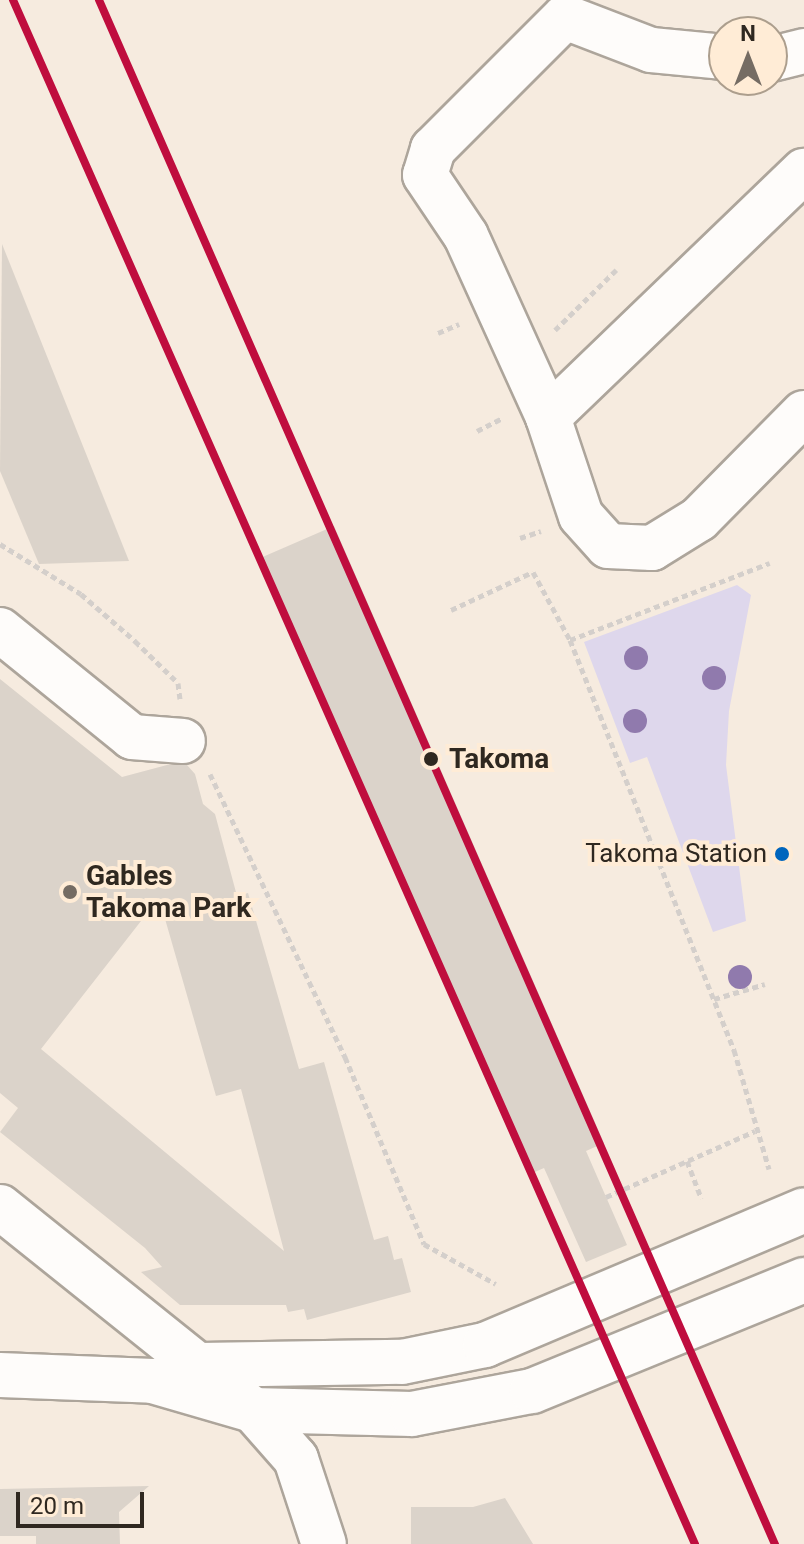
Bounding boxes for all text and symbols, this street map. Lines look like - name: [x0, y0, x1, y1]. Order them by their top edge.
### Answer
- north arrow: [708, 16, 788, 96]
- text: N: [740, 21, 756, 46]
- place label: Takoma: [449, 742, 549, 776]
- marker: Takoma: [420, 748, 442, 770]
- place label: Takoma Station: [585, 838, 767, 870]
- marker: Takoma Station: [774, 846, 790, 862]
- place label: Gables Takoma Park: [86, 859, 251, 925]
- marker: Gables Takoma Park: [61, 883, 79, 901]
- scale bar: [20, 1476, 148, 1526]
- text: 20 m: [30, 1492, 84, 1520]

